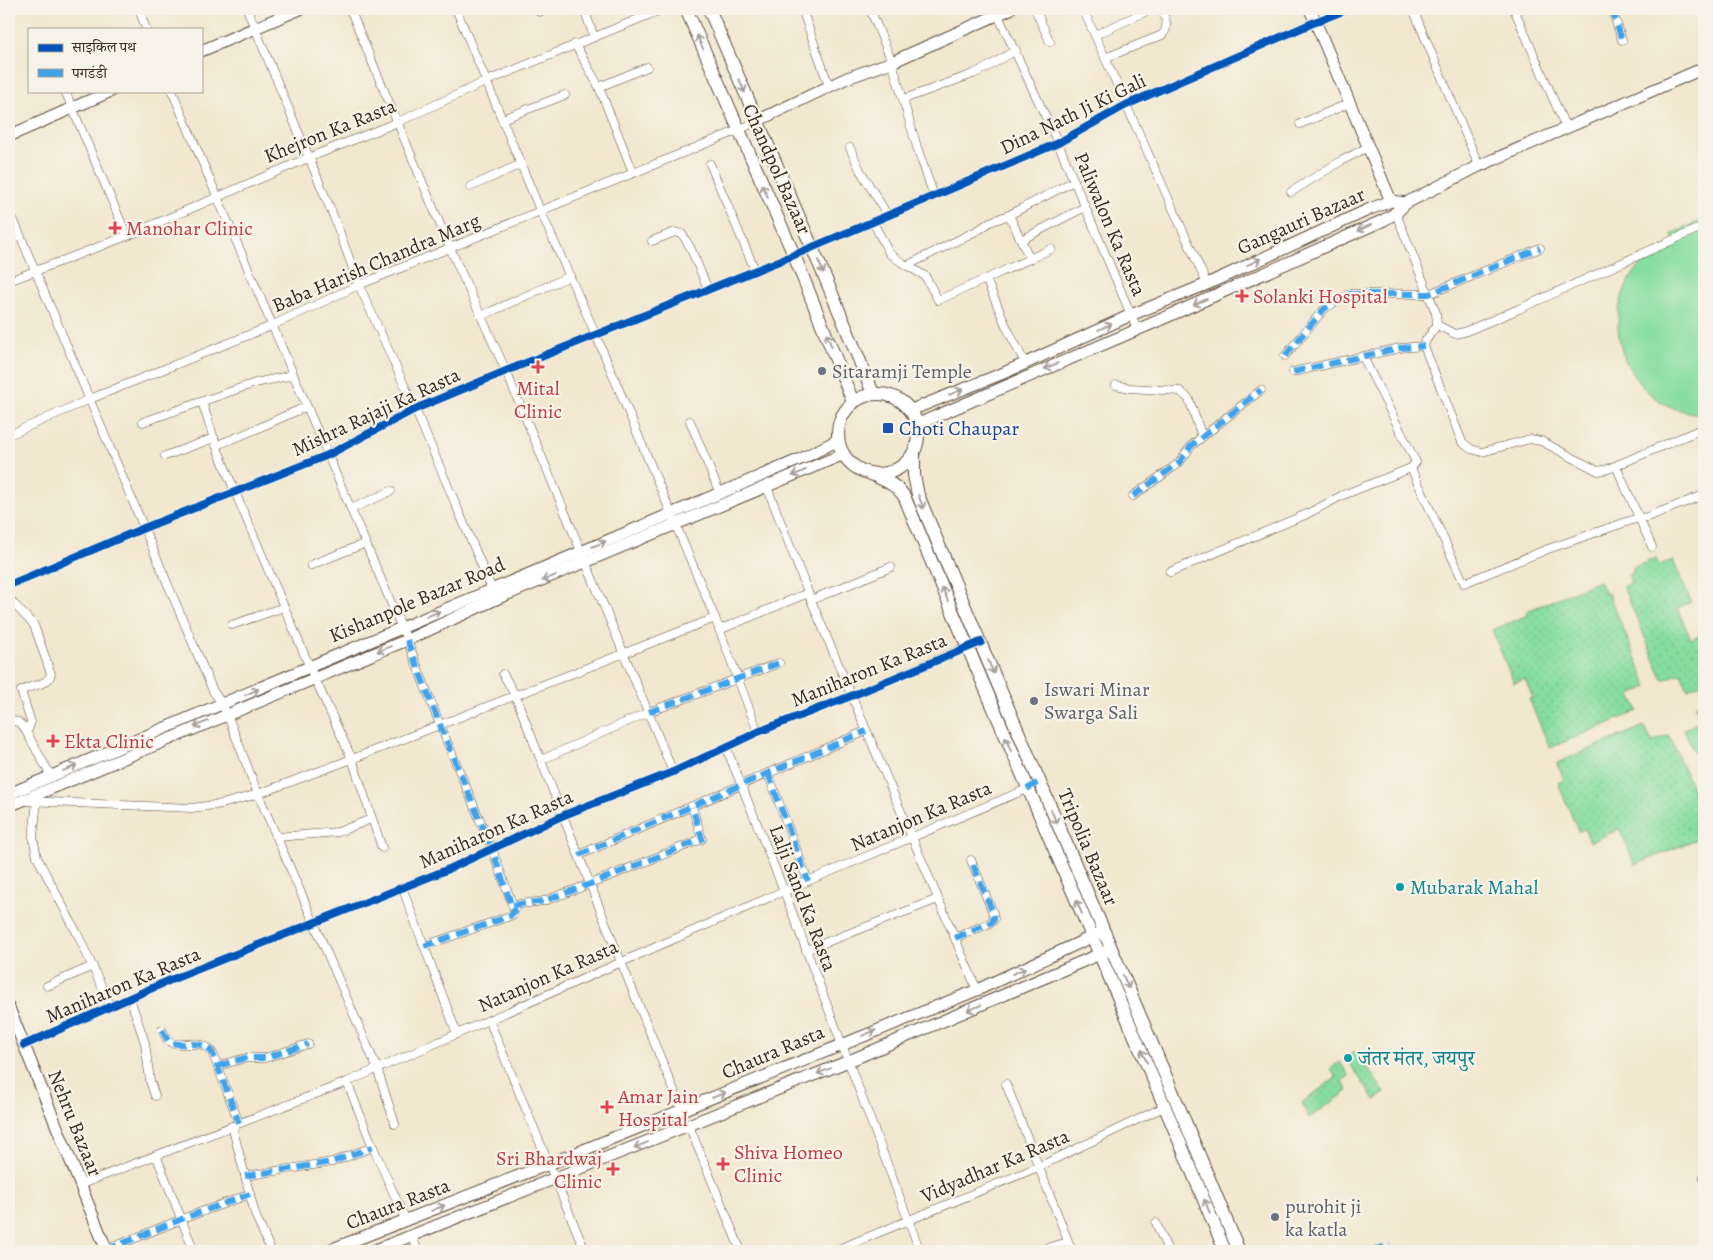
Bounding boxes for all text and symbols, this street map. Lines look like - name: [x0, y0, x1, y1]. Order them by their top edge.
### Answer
- legend: [28, 28, 202, 92]
- one-way arrow: [695, 35, 705, 50]
- text: साइकिल पथ: [71, 37, 137, 57]
- text: पगडंडी: [71, 63, 108, 83]
- street label: Dina Nath Ji Ki Gali: [995, 67, 1151, 161]
- one-way arrow: [737, 78, 747, 93]
- street label: Khejron Ka Rasta: [260, 92, 401, 170]
- street label: Chandpol Bazaar: [736, 99, 818, 239]
- street label: Paliwalon Ka Rasta: [1067, 148, 1153, 301]
- street label: Gangauri Bazaar: [1233, 181, 1370, 261]
- one-way arrow: [760, 184, 770, 199]
- street label: Baba Harish Chandra Marg: [268, 207, 484, 319]
- place label: Manohar Clinic: [126, 215, 253, 242]
- marker: Manohar Clinic: [108, 221, 122, 235]
- one-way arrow: [1357, 224, 1372, 234]
- one-way arrow: [1246, 257, 1261, 266]
- one-way arrow: [816, 259, 826, 274]
- place label: Solanki Hospital: [1253, 283, 1388, 310]
- marker: Solanki Hospital: [1235, 289, 1249, 303]
- one-way arrow: [1193, 297, 1208, 307]
- one-way arrow: [1097, 321, 1112, 331]
- one-way arrow: [824, 333, 833, 348]
- place label: Sitaramji Temple: [832, 358, 972, 385]
- marker: Mital Clinic: [531, 360, 545, 374]
- street label: Mishra Rajaji Ka Rasta: [288, 361, 465, 463]
- one-way arrow: [1044, 361, 1059, 371]
- marker: Sitaramji Temple: [816, 365, 828, 377]
- place label: Mital Clinic: [514, 375, 562, 425]
- one-way arrow: [949, 386, 964, 395]
- place label: Choti Chaupar: [899, 415, 1020, 442]
- marker: Choti Chaupar: [881, 421, 895, 435]
- one-way arrow: [792, 469, 807, 479]
- one-way arrow: [917, 493, 926, 509]
- one-way arrow: [592, 539, 607, 548]
- street label: Kishanpole Bazar Road: [325, 551, 509, 649]
- one-way arrow: [542, 574, 557, 583]
- one-way arrow: [939, 587, 949, 602]
- one-way arrow: [426, 608, 441, 617]
- street label: Maniharon Ka Rasta: [787, 626, 952, 714]
- one-way arrow: [377, 645, 392, 654]
- one-way arrow: [987, 659, 997, 674]
- place label: Iswari Minar Swarga Sali: [1044, 676, 1150, 726]
- one-way arrow: [244, 686, 259, 696]
- marker: Iswari Minar Swarga Sali: [1028, 695, 1040, 707]
- one-way arrow: [194, 720, 209, 730]
- place label: Ekta Clinic: [64, 728, 154, 755]
- marker: Ekta Clinic: [46, 734, 60, 748]
- one-way arrow: [1003, 737, 1012, 752]
- one-way arrow: [62, 763, 77, 773]
- street label: Natanjon Ka Rasta: [846, 774, 996, 858]
- street label: Maniharon Ka Rasta: [415, 783, 578, 875]
- street label: Tripolia Bazaar: [1051, 784, 1125, 910]
- one-way arrow: [1050, 809, 1060, 824]
- street label: Lalji Sand Ka Rasta: [763, 821, 844, 976]
- place label: Mubarak Mahal: [1410, 874, 1539, 901]
- marker: Mubarak Mahal: [1394, 881, 1406, 893]
- one-way arrow: [1074, 900, 1084, 915]
- street label: Natanjon Ka Rasta: [474, 933, 623, 1019]
- street label: Maniharon Ka Rasta: [41, 940, 205, 1030]
- one-way arrow: [1011, 965, 1026, 975]
- one-way arrow: [1121, 974, 1131, 989]
- one-way arrow: [967, 1003, 982, 1013]
- street label: Chaura Rasta: [717, 1018, 829, 1086]
- one-way arrow: [861, 1028, 876, 1037]
- place label: जंतर मंतर, जयपुर: [1357, 1045, 1476, 1072]
- one-way arrow: [1139, 1049, 1149, 1064]
- marker: जंतर मंतर, जयपुर: [1342, 1052, 1354, 1064]
- street label: Nehru Bazaar: [41, 1066, 109, 1181]
- one-way arrow: [817, 1067, 832, 1077]
- place label: Amar Jain Hospital: [617, 1083, 699, 1133]
- one-way arrow: [711, 1090, 726, 1100]
- marker: Amar Jain Hospital: [600, 1100, 614, 1114]
- street label: Vidyadhar Ka Rasta: [916, 1122, 1074, 1210]
- place label: Shiva Homeo Clinic: [734, 1139, 843, 1189]
- one-way arrow: [634, 1141, 649, 1150]
- place label: Sri Bhardwaj Clinic: [496, 1145, 602, 1195]
- marker: Shiva Homeo Clinic: [716, 1157, 730, 1171]
- marker: Sri Bhardwaj Clinic: [606, 1162, 620, 1176]
- street label: Chaura Rasta: [342, 1172, 454, 1236]
- place label: purohit ji ka katla: [1285, 1193, 1361, 1243]
- one-way arrow: [1201, 1199, 1211, 1214]
- one-way arrow: [430, 1203, 445, 1213]
- marker: purohit ji ka katla: [1269, 1211, 1281, 1223]

